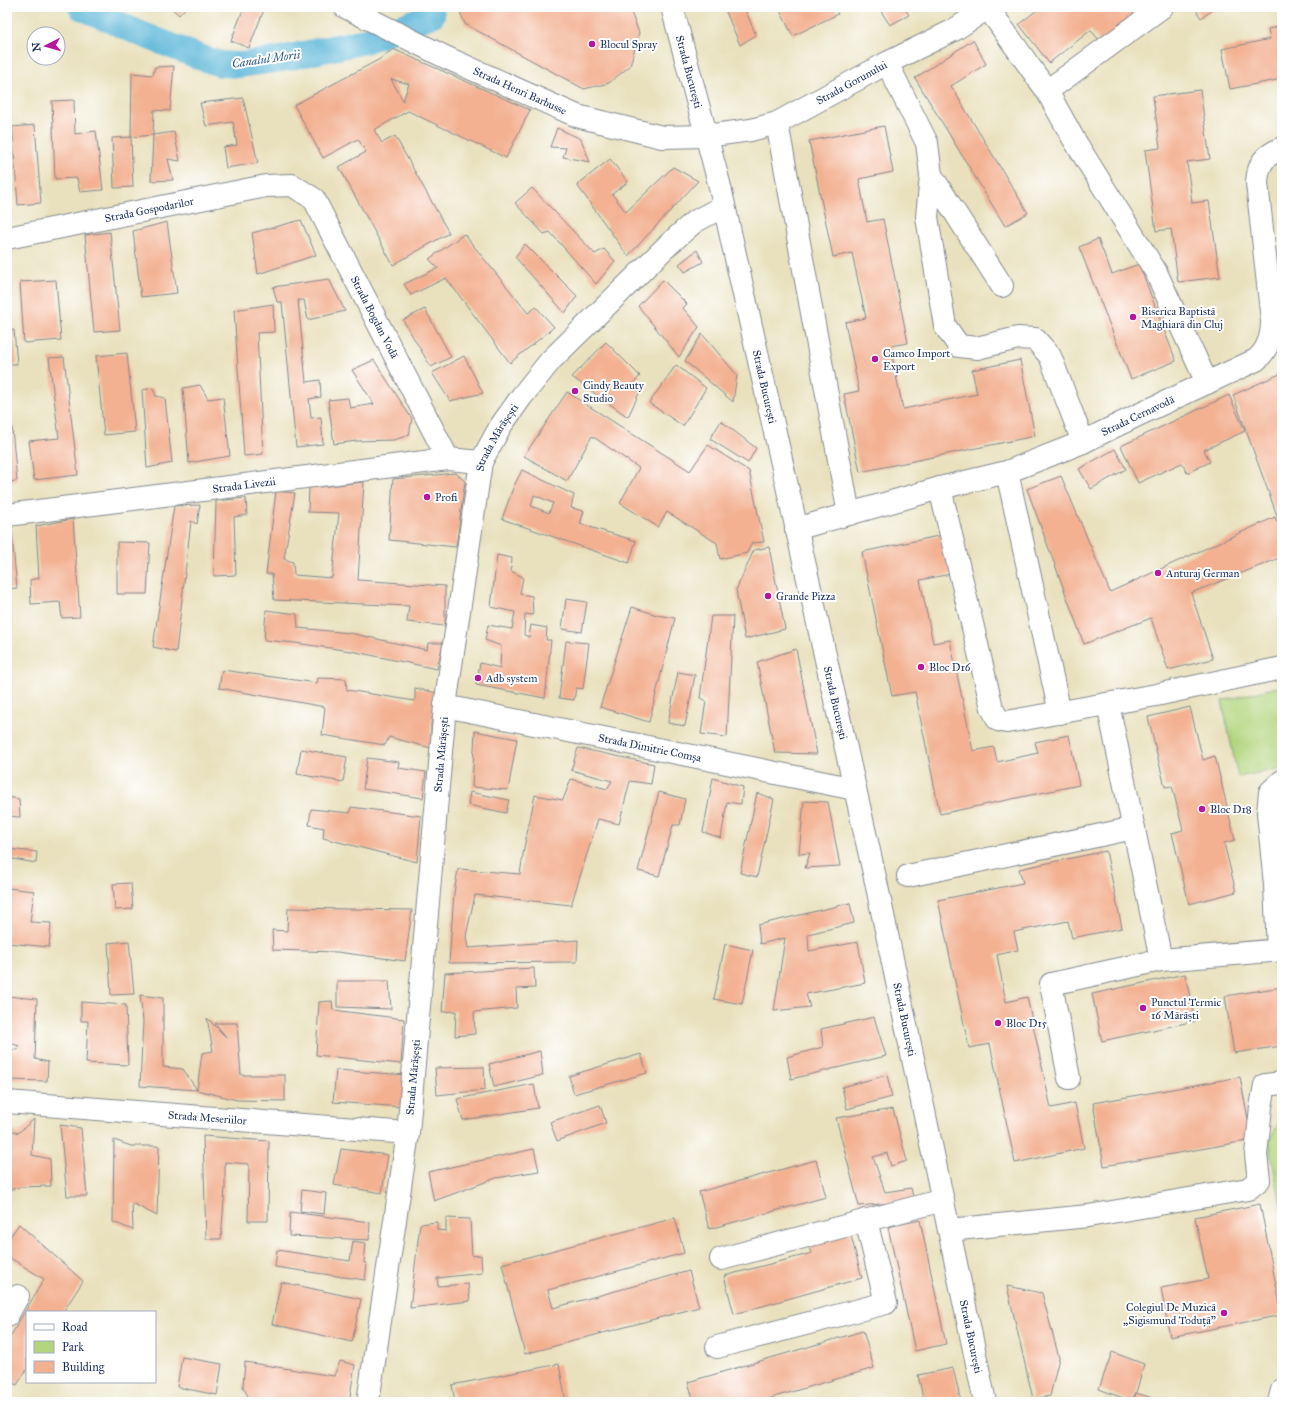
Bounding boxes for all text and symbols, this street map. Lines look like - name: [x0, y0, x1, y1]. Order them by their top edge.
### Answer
- north arrow: [26, 26, 66, 66]
- street label: Strada București: [673, 34, 705, 110]
- place label: Blocul Spray: [600, 38, 658, 51]
- marker: Blocul Spray: [587, 39, 597, 49]
- text: N: [30, 41, 44, 52]
- water label: Canalul Morii: [231, 47, 302, 71]
- street label: Strada Gorunului: [814, 58, 889, 107]
- street label: Strada Henri Barbusse: [471, 64, 569, 118]
- street label: Strada Gospodarilor: [104, 195, 196, 225]
- street label: Strada Bogdan Vodă: [348, 274, 401, 361]
- place label: Biserica Baptistă Maghiară din Cluj: [1141, 305, 1223, 331]
- marker: Biserica Baptistă Maghiară din Cluj: [1128, 312, 1138, 322]
- place label: Camco Import Export: [883, 347, 950, 373]
- street label: Strada București: [750, 349, 779, 425]
- marker: Camco Import Export: [870, 354, 880, 364]
- place label: Cindy Beauty Studio: [583, 379, 645, 405]
- marker: Cindy Beauty Studio: [570, 386, 580, 396]
- street label: Strada Cernavodă: [1099, 393, 1177, 439]
- street label: Strada Mărășești: [474, 402, 521, 472]
- street label: Strada Livezii: [212, 475, 276, 496]
- place label: Profi: [435, 491, 458, 504]
- marker: Profi: [422, 492, 432, 502]
- place label: Anturaj German: [1165, 567, 1240, 580]
- marker: Anturaj German: [1153, 568, 1163, 578]
- place label: Grande Pizza: [776, 590, 836, 603]
- marker: Grande Pizza: [763, 591, 773, 601]
- place label: Bloc D16: [929, 661, 971, 674]
- marker: Bloc D16: [916, 662, 926, 672]
- street label: Strada București: [821, 665, 850, 741]
- place label: Adb system: [485, 672, 538, 685]
- marker: Adb system: [473, 673, 483, 683]
- street label: Strada Mărășești: [432, 716, 451, 793]
- street label: Strada Dimitrie Comșa: [597, 731, 703, 765]
- place label: Bloc D18: [1210, 803, 1252, 816]
- marker: Bloc D18: [1197, 804, 1207, 814]
- street label: Strada București: [890, 982, 918, 1057]
- place label: Punctul Termic 16 Mărăști: [1151, 996, 1221, 1022]
- marker: Punctul Termic 16 Mărăști: [1138, 1003, 1148, 1013]
- place label: Bloc D15: [1006, 1017, 1047, 1030]
- marker: Bloc D15: [993, 1018, 1003, 1028]
- street label: Strada Mărășești: [404, 1039, 423, 1116]
- street label: Strada Meseriilor: [168, 1108, 248, 1128]
- street label: Strada București: [957, 1299, 985, 1375]
- place label: Colegiul De Muzică „Sigismund Toduță”: [1123, 1301, 1216, 1327]
- marker: Colegiul De Muzică „Sigismund Toduță”: [1219, 1308, 1229, 1318]
- legend: [26, 1311, 156, 1383]
- text: Road: [62, 1320, 88, 1334]
- text: Park: [62, 1340, 84, 1354]
- text: Building: [62, 1360, 105, 1375]

